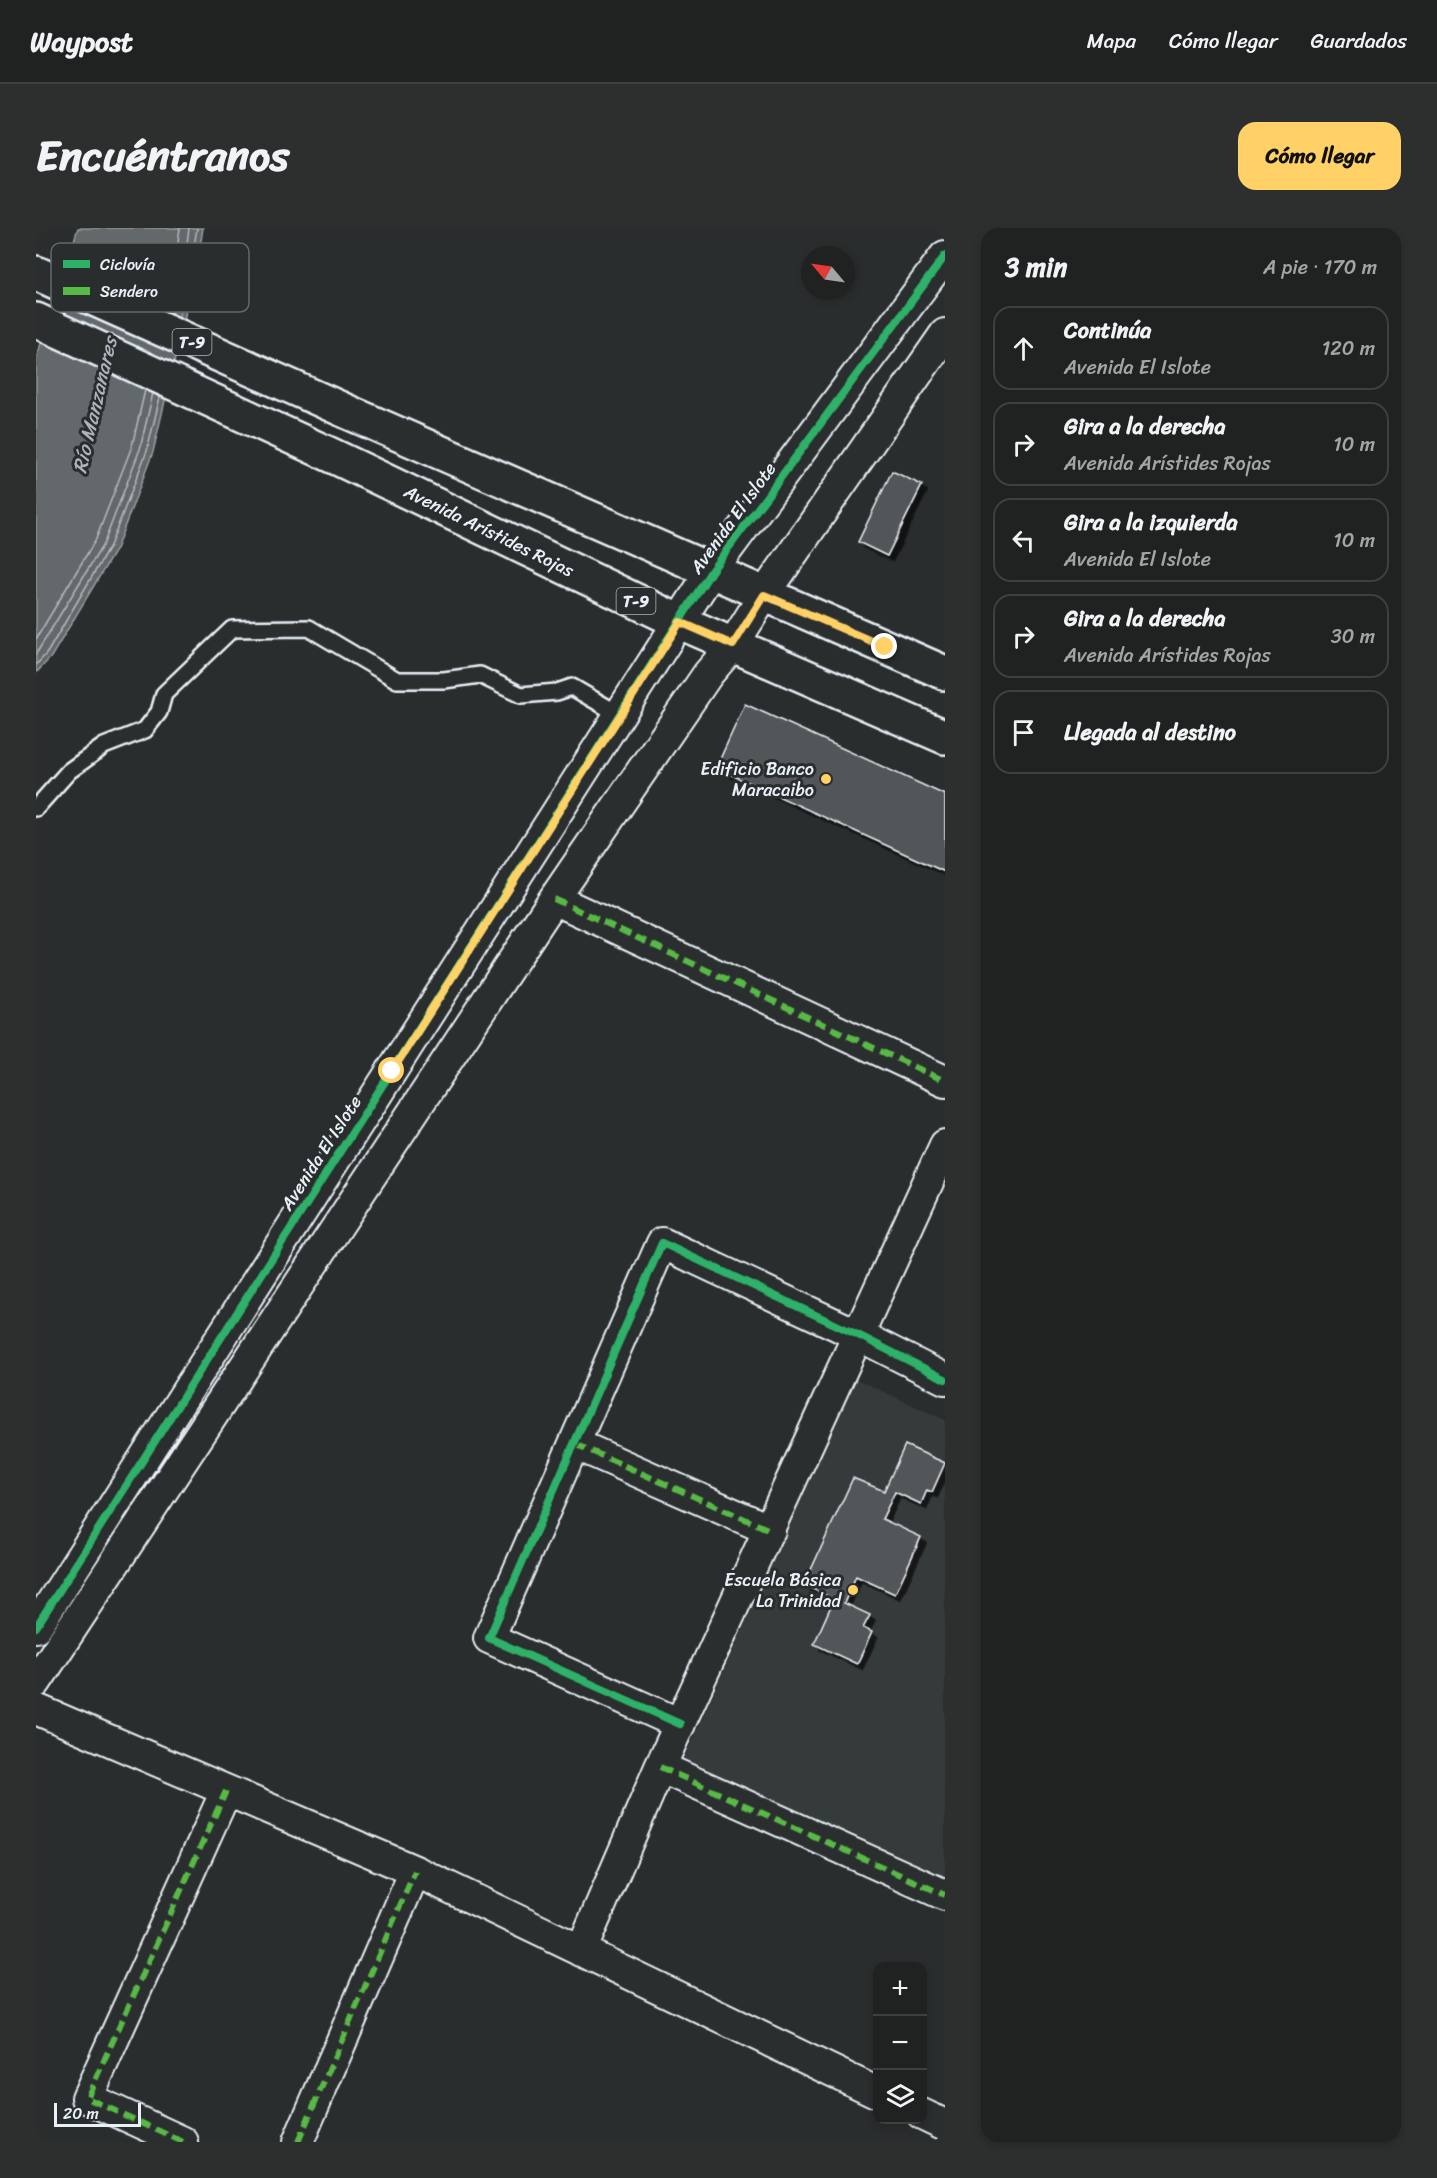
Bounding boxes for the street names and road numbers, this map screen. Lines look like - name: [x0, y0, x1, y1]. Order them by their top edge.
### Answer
- road number: T-9: [172, 329, 212, 355]
- street label: Avenida El Islote: [681, 455, 785, 582]
- street label: Avenida Arístides Rojas: [397, 475, 580, 586]
- road number: T-9: [616, 588, 656, 614]
- street label: Avenida El Islote: [271, 1089, 370, 1218]

